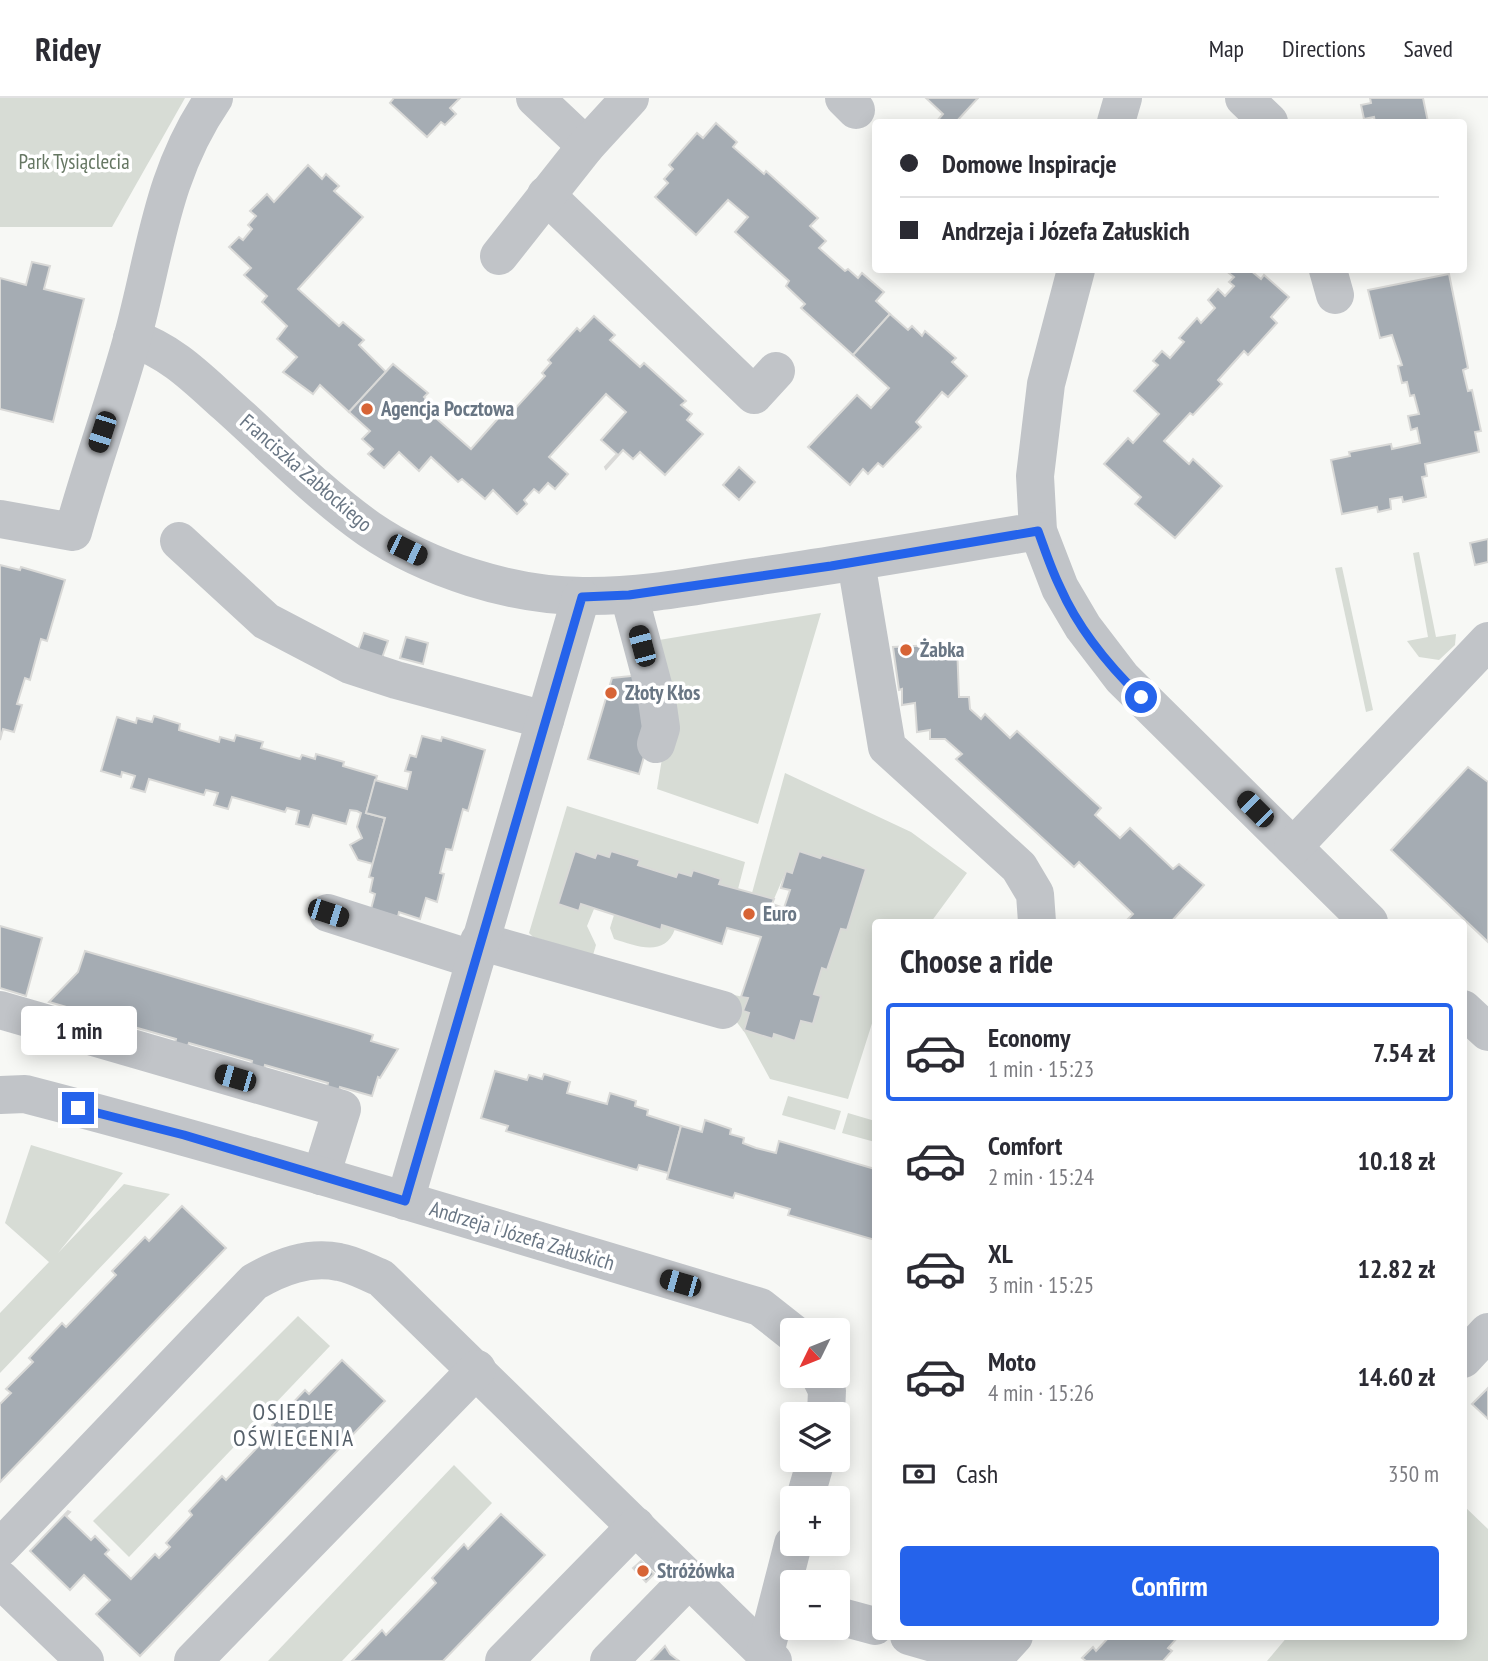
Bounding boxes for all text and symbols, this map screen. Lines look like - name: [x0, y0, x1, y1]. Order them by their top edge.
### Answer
- text: Ridey: [35, 27, 101, 70]
- text: Map: [1209, 33, 1244, 64]
- text: Directions: [1282, 33, 1366, 64]
- text: Saved: [1404, 33, 1453, 64]
- text: Domowe Inspiracje: [942, 147, 1117, 180]
- park label: Park Tysiąclecia: [18, 148, 130, 175]
- text: Andrzeja i Józefa Załuskich: [942, 214, 1190, 247]
- place label: Agencja Pocztowa: [380, 395, 515, 422]
- marker: Agencja Pocztowa: [359, 401, 375, 417]
- street label: Franciszka Zabłockiego: [235, 408, 378, 537]
- car: [86, 409, 119, 455]
- car: [384, 531, 431, 569]
- car: [627, 623, 658, 669]
- place label: Żabka: [920, 636, 965, 663]
- marker: Żabka: [898, 642, 914, 658]
- place label: Złoty Kłos: [625, 679, 700, 706]
- route start: [1125, 681, 1157, 713]
- marker: Złoty Kłos: [603, 685, 619, 701]
- car: [1233, 787, 1278, 831]
- car: [305, 897, 352, 929]
- place label: Euro: [763, 900, 797, 927]
- marker: Euro: [741, 906, 757, 922]
- text: Choose a ride: [900, 940, 1053, 982]
- callout: 1 min: [20, 1006, 136, 1056]
- text: 1 min: [56, 1016, 102, 1045]
- icon: car: [904, 1021, 967, 1084]
- text: Economy: [988, 1021, 1070, 1054]
- text: 7.54 zł: [1373, 1036, 1435, 1069]
- text: 1 min · 15:23: [988, 1054, 1094, 1083]
- car: [212, 1062, 259, 1094]
- route end: [62, 1092, 94, 1124]
- icon: car: [904, 1129, 967, 1192]
- text: Comfort: [988, 1129, 1062, 1162]
- text: 10.18 zł: [1358, 1144, 1435, 1177]
- text: 2 min · 15:24: [988, 1162, 1094, 1191]
- street label: Andrzeja i Józefa Załuskich: [426, 1195, 618, 1276]
- icon: car: [904, 1237, 967, 1300]
- text: XL: [988, 1237, 1013, 1270]
- text: 12.82 zł: [1358, 1252, 1435, 1285]
- car: [657, 1267, 704, 1299]
- text: 3 min · 15:25: [988, 1270, 1094, 1299]
- north arrow: [780, 1318, 850, 1388]
- map controls: [780, 1318, 850, 1640]
- icon: car: [904, 1345, 967, 1408]
- text: Moto: [988, 1345, 1036, 1378]
- text: 14.60 zł: [1358, 1360, 1435, 1393]
- text: 4 min · 15:26: [988, 1378, 1094, 1407]
- district label: OSIEDLE OŚWIECENIA: [233, 1397, 355, 1452]
- button: layers: [780, 1402, 850, 1472]
- icon: cash: [900, 1455, 938, 1493]
- text: Cash: [956, 1457, 998, 1490]
- text: 350 m: [1388, 1459, 1439, 1488]
- button: +: [780, 1486, 850, 1556]
- button: Confirm: [900, 1546, 1439, 1626]
- place label: Stróżówka: [657, 1557, 735, 1584]
- marker: Stróżówka: [635, 1563, 651, 1579]
- button: −: [780, 1570, 850, 1640]

